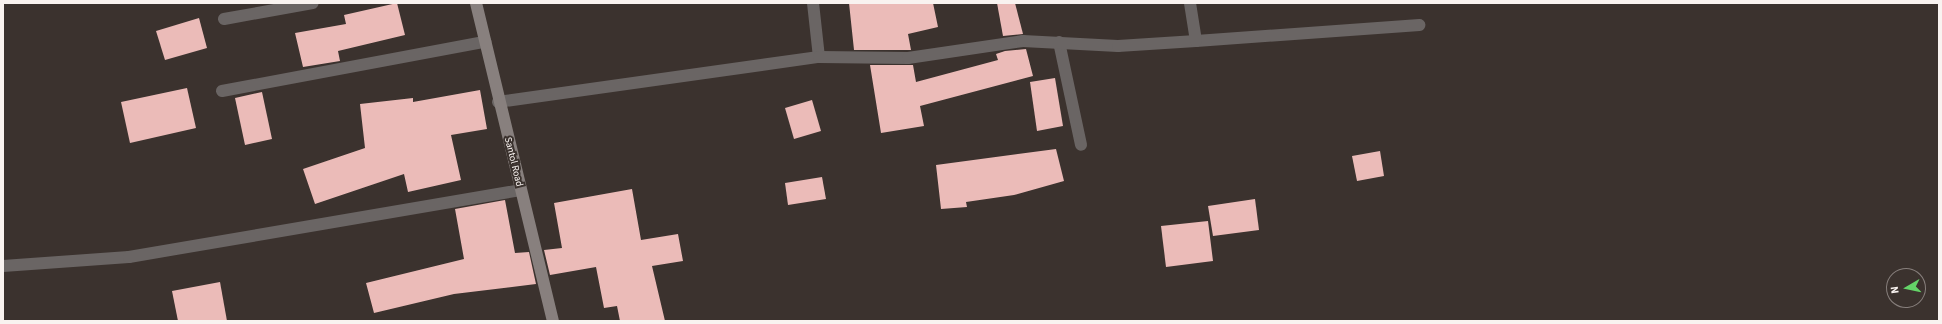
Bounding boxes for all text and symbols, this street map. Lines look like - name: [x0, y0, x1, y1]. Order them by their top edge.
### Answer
- street label: Santol Road: [501, 136, 525, 188]
- north arrow: [1886, 268, 1926, 308]
- text: N: [1887, 285, 1903, 295]

